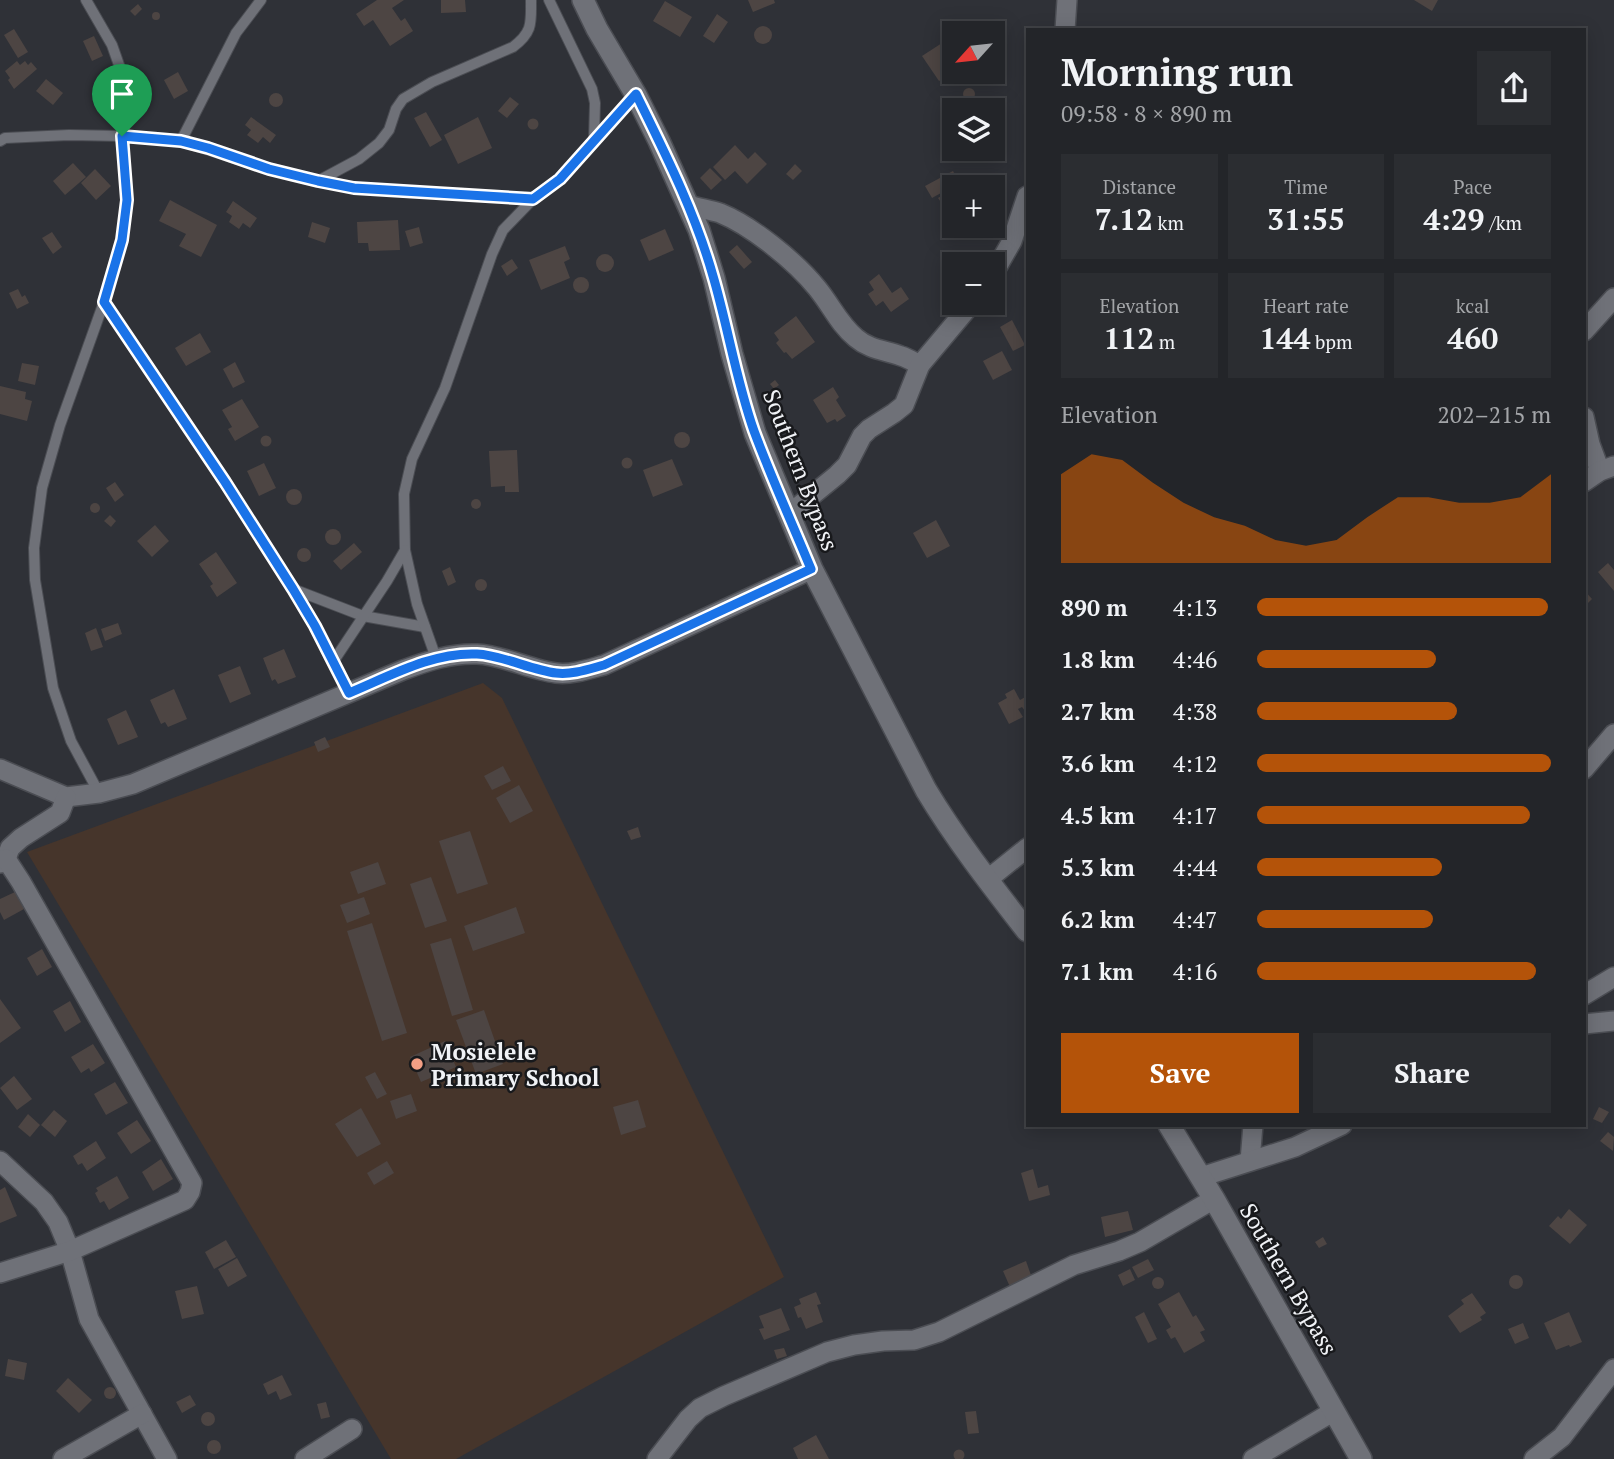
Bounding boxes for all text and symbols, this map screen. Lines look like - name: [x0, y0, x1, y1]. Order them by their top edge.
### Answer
- north arrow: [942, 21, 1004, 84]
- map controls: [942, 21, 1005, 315]
- text: Morning run: [1061, 47, 1293, 97]
- button: share: [1477, 51, 1551, 125]
- pin: [92, 64, 152, 136]
- icon: arrive: [103, 75, 141, 113]
- button: layers: [942, 98, 1005, 161]
- text: 09:58 · 8 × 890 m: [1061, 98, 1232, 129]
- text: Distance: [1103, 174, 1176, 199]
- text: Time: [1284, 174, 1328, 199]
- text: Pace: [1453, 174, 1492, 199]
- button: +: [942, 175, 1005, 238]
- text: 7.12: [1095, 199, 1153, 239]
- text: 31:55: [1267, 199, 1345, 239]
- text: 4:29: [1423, 199, 1485, 239]
- text: km: [1153, 210, 1184, 235]
- text: /km: [1485, 210, 1522, 235]
- button: −: [942, 252, 1005, 315]
- text: Elevation: [1099, 293, 1179, 318]
- text: Heart rate: [1263, 293, 1349, 318]
- text: kcal: [1456, 293, 1490, 318]
- text: 112: [1103, 318, 1154, 358]
- text: 144: [1260, 318, 1310, 358]
- text: 460: [1447, 318, 1498, 358]
- text: m: [1154, 329, 1175, 354]
- text: bpm: [1310, 329, 1352, 354]
- street label: Southern Bypass: [756, 385, 846, 555]
- text: Elevation: [1061, 399, 1158, 430]
- text: 202–215 m: [1438, 399, 1551, 430]
- text: 890 m: [1061, 592, 1127, 623]
- text: 4:13: [1173, 592, 1217, 623]
- text: 1.8 km: [1061, 644, 1135, 675]
- text: 4:46: [1173, 644, 1217, 675]
- text: 2.7 km: [1061, 696, 1135, 727]
- text: 4:38: [1173, 696, 1217, 727]
- text: 3.6 km: [1061, 748, 1135, 779]
- text: 4:12: [1173, 748, 1217, 779]
- text: 4.5 km: [1061, 800, 1135, 831]
- text: 4:17: [1173, 800, 1217, 831]
- text: 5.3 km: [1061, 852, 1135, 883]
- text: 4:44: [1173, 852, 1217, 883]
- text: 6.2 km: [1061, 904, 1135, 935]
- text: 4:47: [1173, 904, 1217, 935]
- text: 7.1 km: [1061, 956, 1133, 987]
- text: 4:16: [1173, 956, 1217, 987]
- button: Save: [1061, 1033, 1299, 1113]
- button: Share: [1313, 1033, 1551, 1113]
- place label: Mosielele Primary School: [431, 1036, 600, 1093]
- marker: Mosielele Primary School: [409, 1056, 425, 1072]
- street label: Southern Bypass: [1233, 1198, 1345, 1360]

